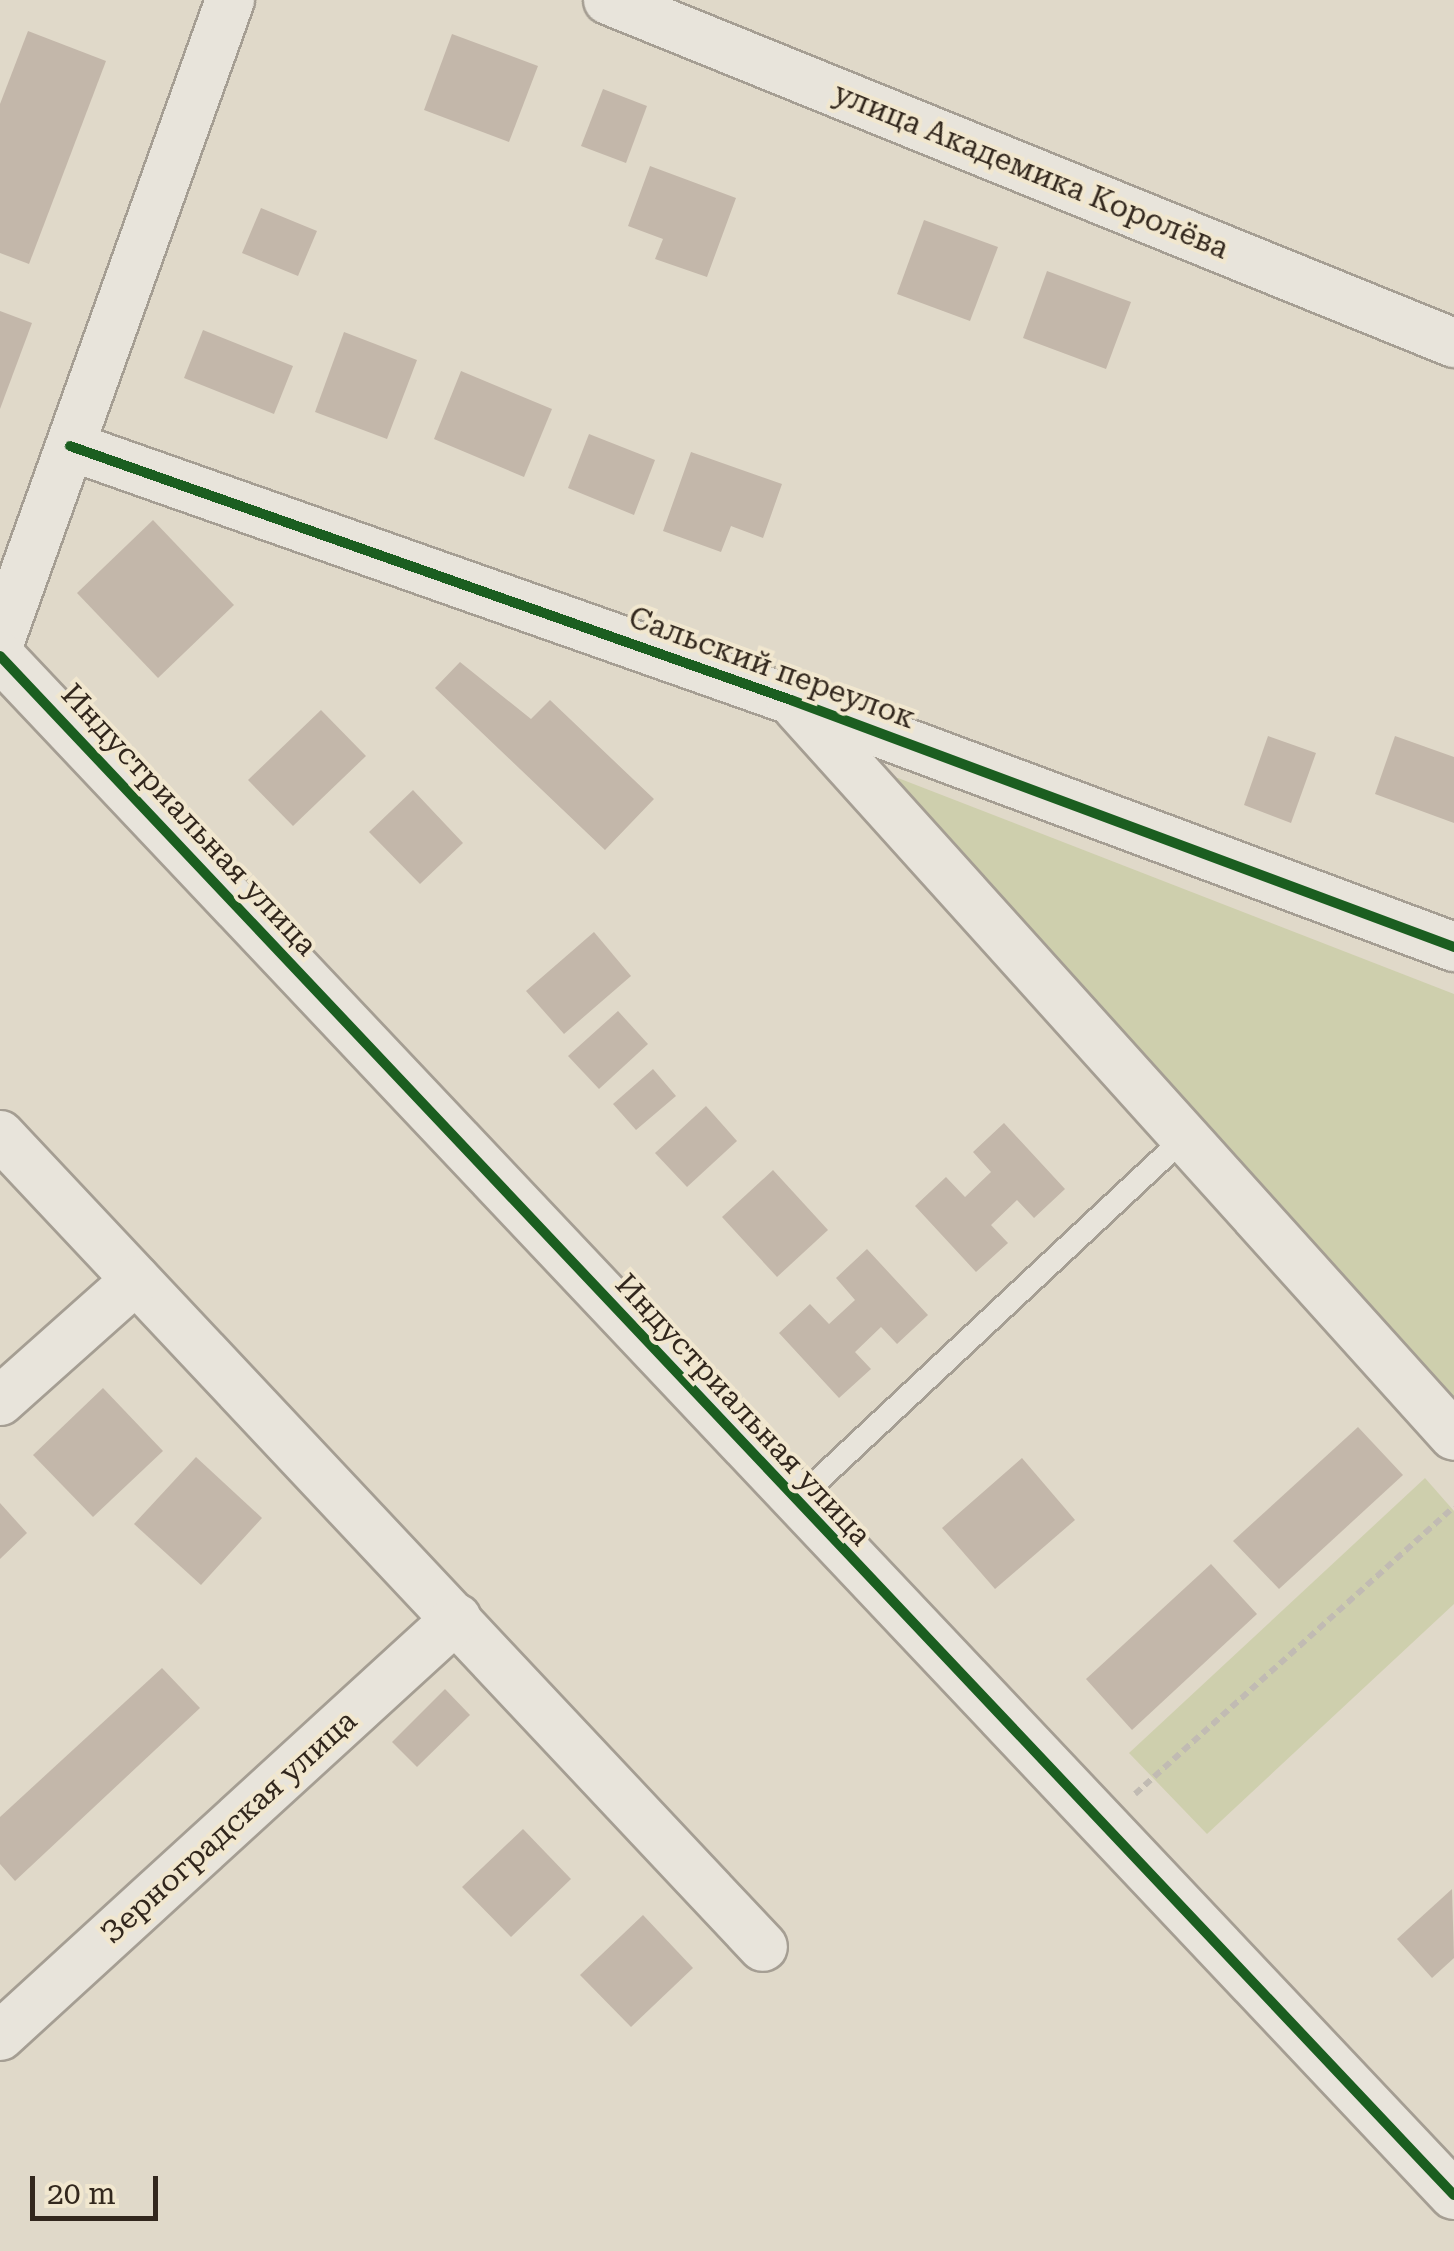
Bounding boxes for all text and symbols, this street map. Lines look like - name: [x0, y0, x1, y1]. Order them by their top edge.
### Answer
- street label: улица Академика Королёва: [828, 75, 1234, 267]
- street label: Сальский переулок: [624, 599, 920, 737]
- street label: Индустриальная улица: [54, 677, 324, 963]
- street label: Индустриальная улица: [608, 1267, 878, 1553]
- street label: Зерноградская улица: [94, 1703, 364, 1951]
- scale bar: [35, 2156, 162, 2218]
- text: 20 m: [47, 2176, 116, 2211]

